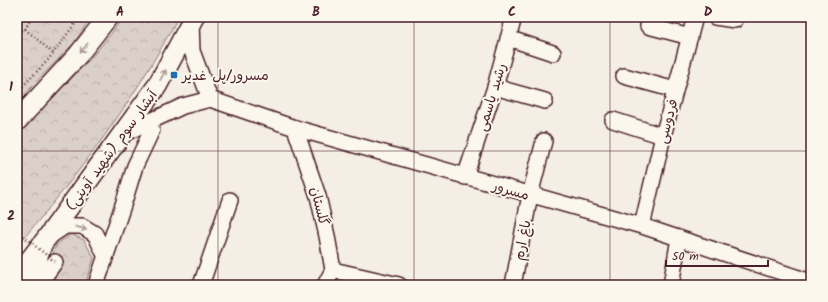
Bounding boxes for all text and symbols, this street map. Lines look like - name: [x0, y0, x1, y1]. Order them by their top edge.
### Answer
- text: A: [116, 2, 124, 23]
- text: B: [312, 2, 320, 23]
- text: C: [508, 2, 516, 23]
- text: D: [704, 2, 713, 23]
- one-way arrow: [80, 42, 88, 53]
- street label: رشید یاسمی: [471, 60, 513, 134]
- place label: مسرور/پل غدیر: [181, 65, 269, 87]
- one-way arrow: [160, 69, 168, 81]
- marker: مسرور/پل غدیر: [169, 70, 179, 80]
- text: 1: [9, 77, 13, 98]
- street label: آبشار سوم (شهید آوینی): [60, 85, 163, 215]
- street label: فردوسی: [651, 97, 684, 146]
- street label: مسرور: [489, 175, 532, 207]
- street label: گلستان: [304, 185, 334, 228]
- text: 2: [7, 206, 15, 227]
- street label: باغ ارم: [508, 218, 538, 262]
- one-way arrow: [74, 224, 87, 232]
- scale bar: [666, 242, 768, 268]
- text: 50 m: [672, 247, 699, 266]

